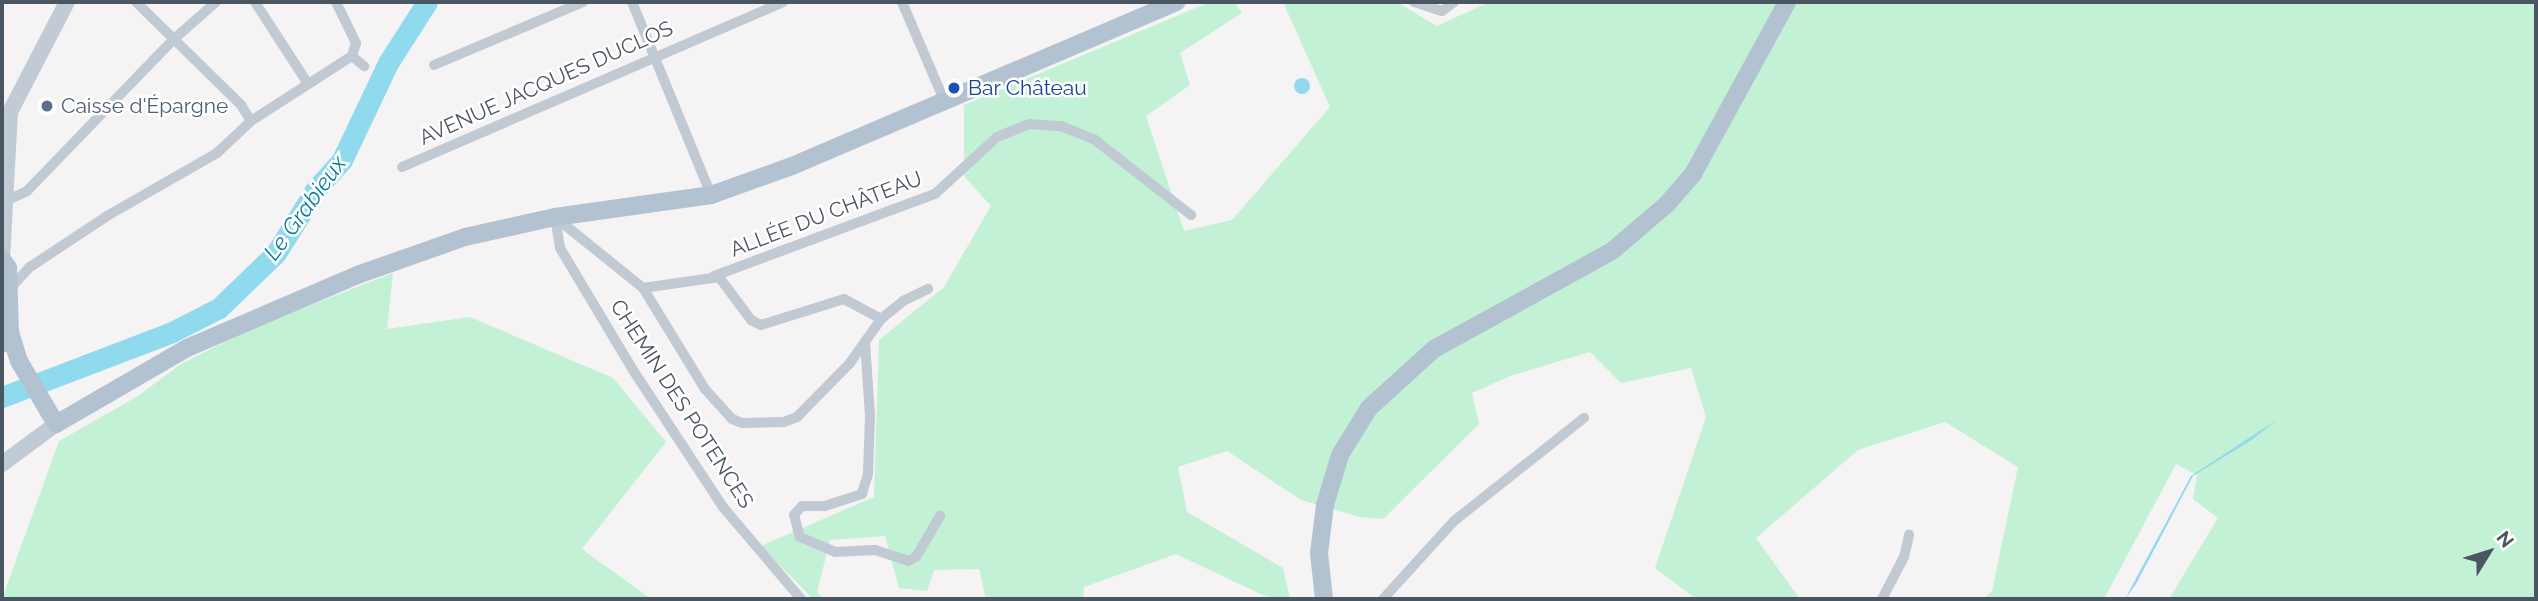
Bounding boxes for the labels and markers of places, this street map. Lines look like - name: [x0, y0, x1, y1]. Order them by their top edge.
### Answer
- place label: Bar Château: [968, 75, 1087, 101]
- marker: Bar Château: [946, 80, 962, 96]
- place label: Caisse d'Épargne: [61, 93, 228, 119]
- marker: Caisse d'Épargne: [39, 98, 55, 114]

